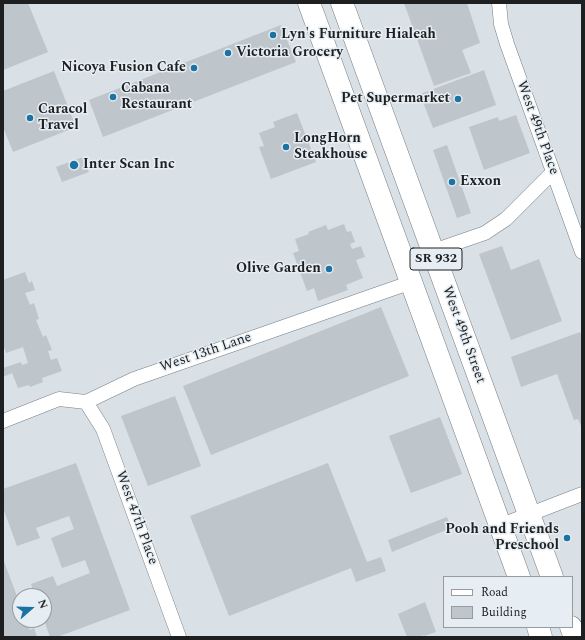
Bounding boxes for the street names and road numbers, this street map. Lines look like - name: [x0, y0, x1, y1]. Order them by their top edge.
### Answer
- street label: West 49th Place: [512, 79, 562, 177]
- road number: SR 932: [410, 248, 462, 270]
- street label: West 49th Street: [438, 284, 488, 386]
- street label: West 13th Lane: [158, 329, 254, 377]
- street label: West 47th Place: [111, 469, 161, 567]

